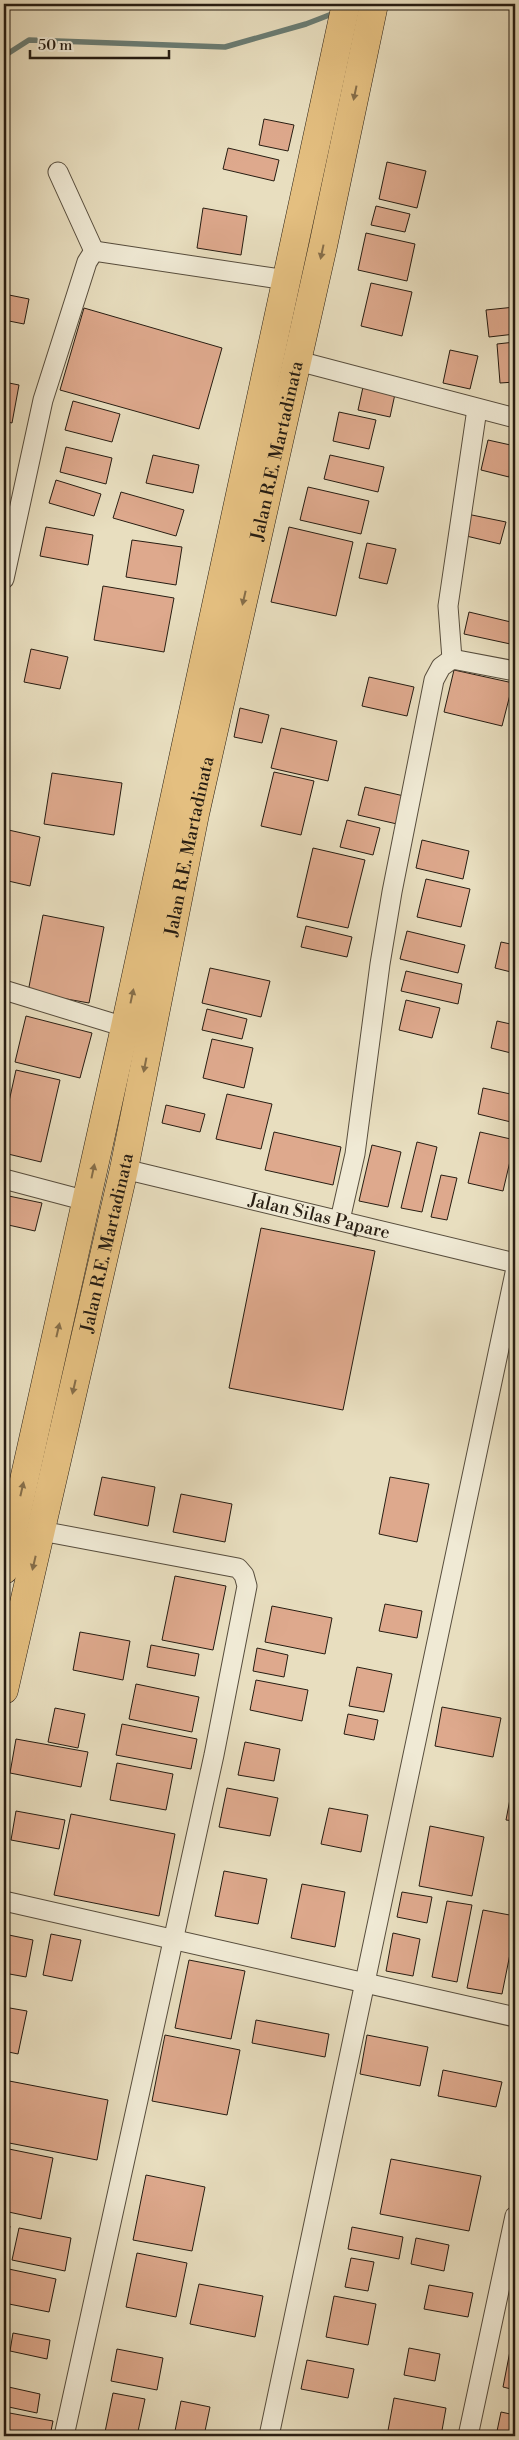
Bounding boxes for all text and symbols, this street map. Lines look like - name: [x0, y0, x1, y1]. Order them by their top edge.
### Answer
- scale bar: [30, 28, 169, 60]
- text: 50 m: [38, 36, 72, 55]
- one-way arrow: [351, 85, 359, 101]
- one-way arrow: [318, 244, 326, 259]
- street label: Jalan R.E. Martadinata: [245, 358, 308, 544]
- one-way arrow: [240, 590, 248, 606]
- street label: Jalan R.E. Martadinata: [159, 753, 219, 939]
- one-way arrow: [128, 988, 136, 1003]
- one-way arrow: [140, 1057, 148, 1073]
- street label: Jalan R.E. Martadinata: [75, 1150, 139, 1336]
- one-way arrow: [90, 1163, 98, 1179]
- street label: Jalan Silas Papare: [245, 1188, 392, 1244]
- one-way arrow: [54, 1322, 62, 1338]
- one-way arrow: [70, 1380, 78, 1395]
- one-way arrow: [18, 1481, 26, 1496]
- one-way arrow: [30, 1555, 38, 1570]

